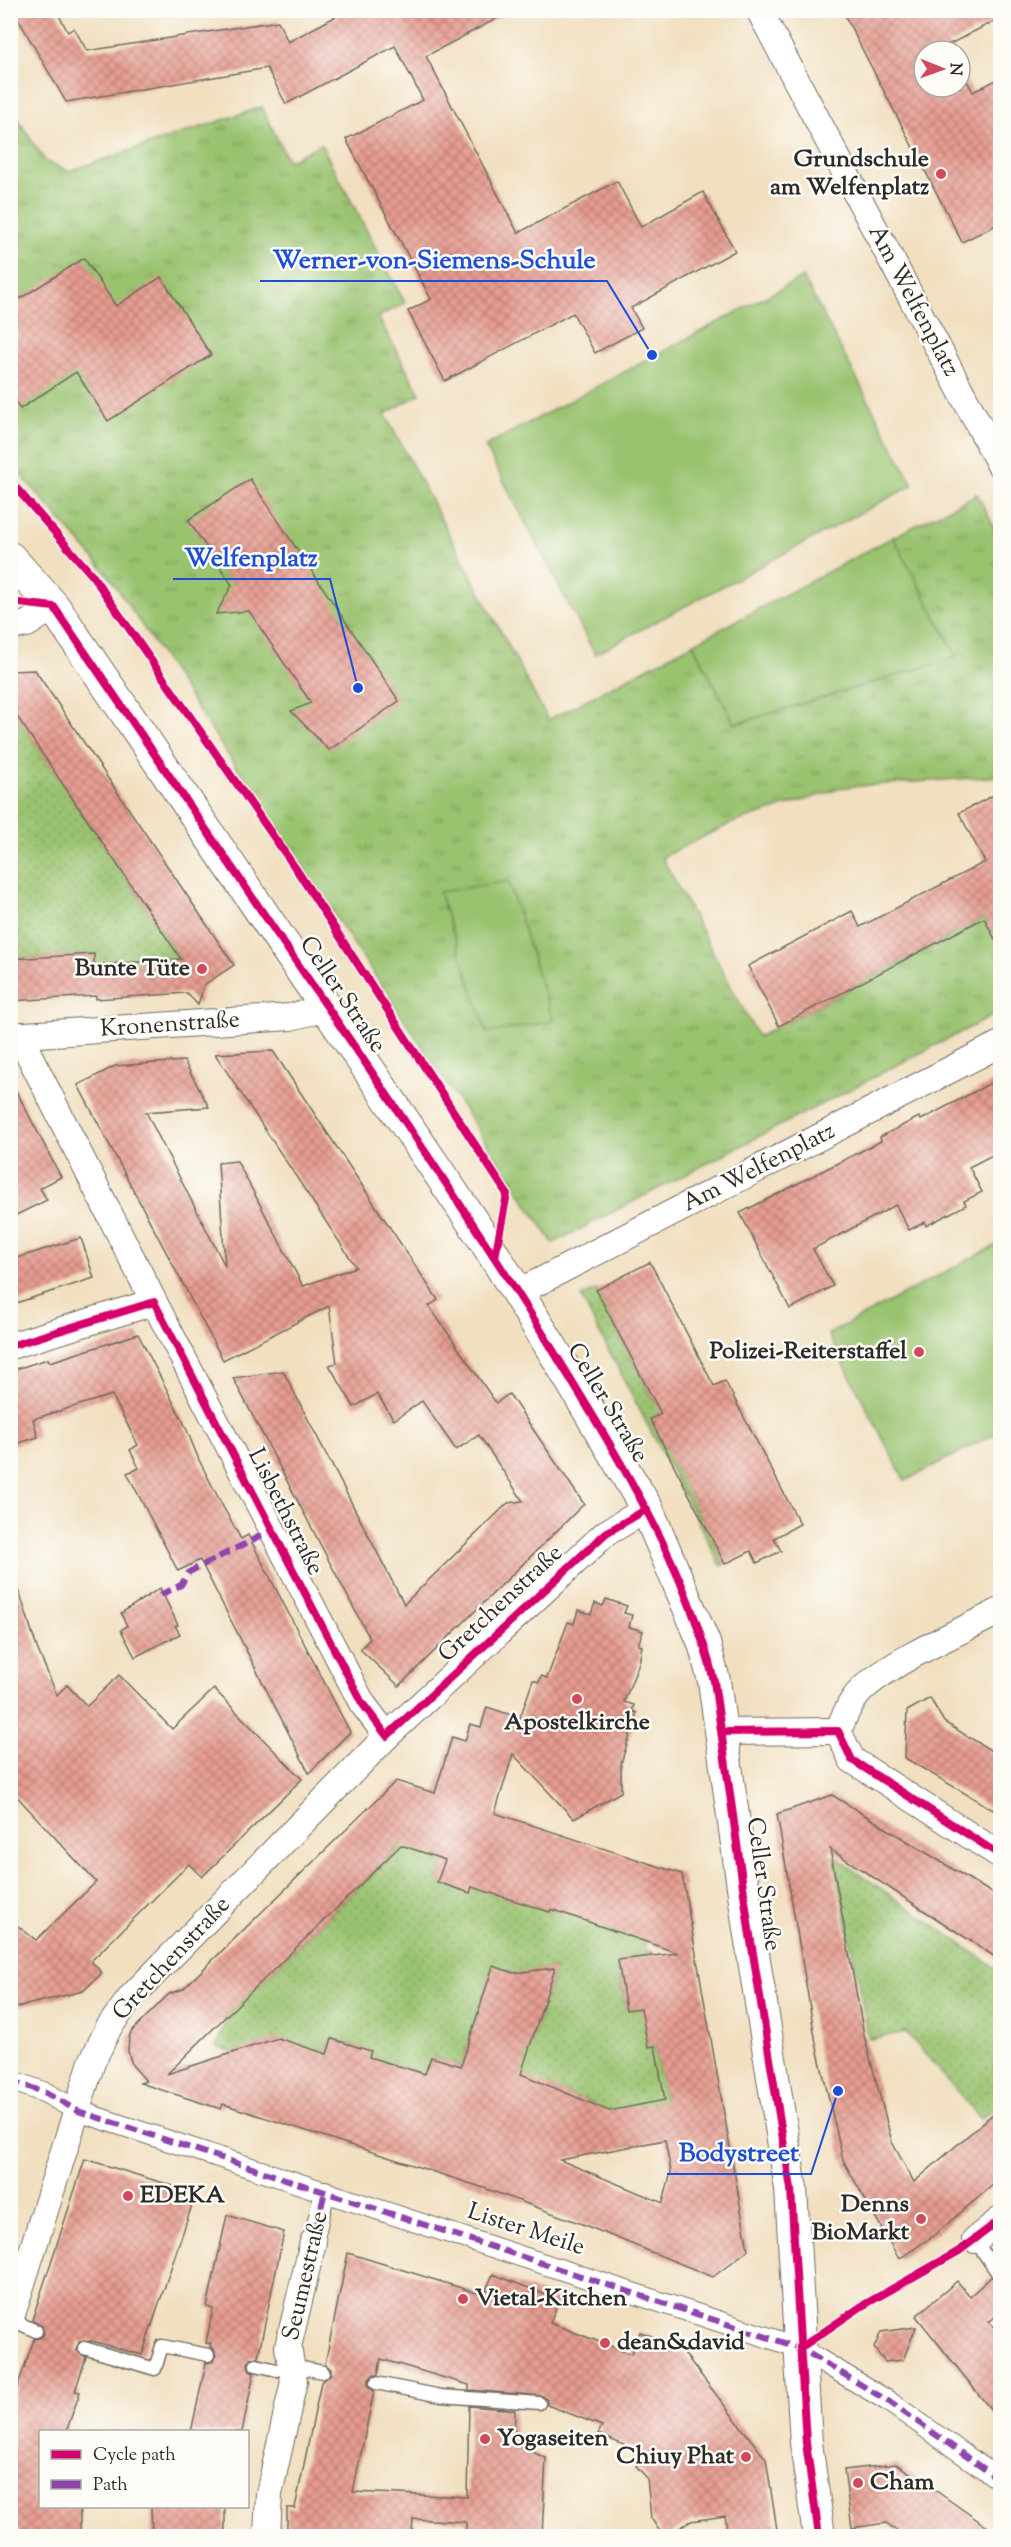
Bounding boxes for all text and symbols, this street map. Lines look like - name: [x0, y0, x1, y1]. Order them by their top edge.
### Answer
- north arrow: [912, 39, 972, 99]
- text: N: [943, 63, 966, 76]
- place label: Grundschule am Welfenplatz: [770, 143, 929, 205]
- marker: Grundschule am Welfenplatz: [934, 167, 948, 181]
- street label: Am Welfenplatz: [859, 219, 967, 383]
- callout: Werner-von-Siemens-Schule: [260, 237, 607, 281]
- text: Werner-von-Siemens-Schule: [272, 243, 596, 280]
- callout: Welfenplatz: [173, 535, 330, 579]
- text: Welfenplatz: [184, 541, 318, 578]
- street label: Celler Straße: [290, 930, 394, 1060]
- place label: Bunte Tüte: [75, 952, 190, 986]
- marker: Bunte Tüte: [195, 962, 209, 976]
- street label: Kronenstraße: [99, 1003, 241, 1047]
- street label: Am Welfenplatz: [677, 1115, 841, 1221]
- place label: Polizei-Reiterstaffel: [710, 1335, 907, 1369]
- street label: Celler Straße: [558, 1337, 656, 1469]
- marker: Polizei-Reiterstaffel: [912, 1345, 926, 1359]
- street label: Lisbethstraße: [238, 1443, 332, 1581]
- street label: Gretchenstraße: [431, 1537, 571, 1671]
- marker: Apostelkirche: [570, 1692, 584, 1706]
- place label: Apostelkirche: [504, 1706, 650, 1740]
- street label: Celler Straße: [737, 1815, 789, 1953]
- street label: Gretchenstraße: [105, 1889, 239, 2029]
- callout: Bodystreet: [667, 2130, 811, 2174]
- text: Bodystreet: [679, 2136, 799, 2173]
- place label: EDEKA: [140, 2179, 225, 2213]
- place label: Denns BioMarkt: [812, 2188, 910, 2250]
- marker: EDEKA: [121, 2189, 135, 2203]
- street label: Lister Meile: [463, 2195, 589, 2265]
- street label: Seumestraße: [275, 2208, 337, 2344]
- marker: Denns BioMarkt: [914, 2212, 928, 2226]
- place label: Vietal-Kitchen: [475, 2282, 628, 2316]
- marker: Vietal-Kitchen: [456, 2292, 470, 2306]
- place label: dean&david: [617, 2326, 745, 2360]
- marker: dean&david: [598, 2336, 612, 2350]
- place label: Yogaseiten: [497, 2422, 609, 2456]
- legend: [39, 2430, 249, 2508]
- marker: Yogaseiten: [478, 2432, 492, 2446]
- place label: Chiuy Phat: [616, 2440, 735, 2474]
- text: Cycle path: [93, 2443, 176, 2469]
- marker: Chiuy Phat: [739, 2450, 753, 2464]
- place label: Cham: [870, 2466, 935, 2500]
- text: Path: [93, 2473, 128, 2499]
- marker: Cham: [851, 2476, 865, 2490]

